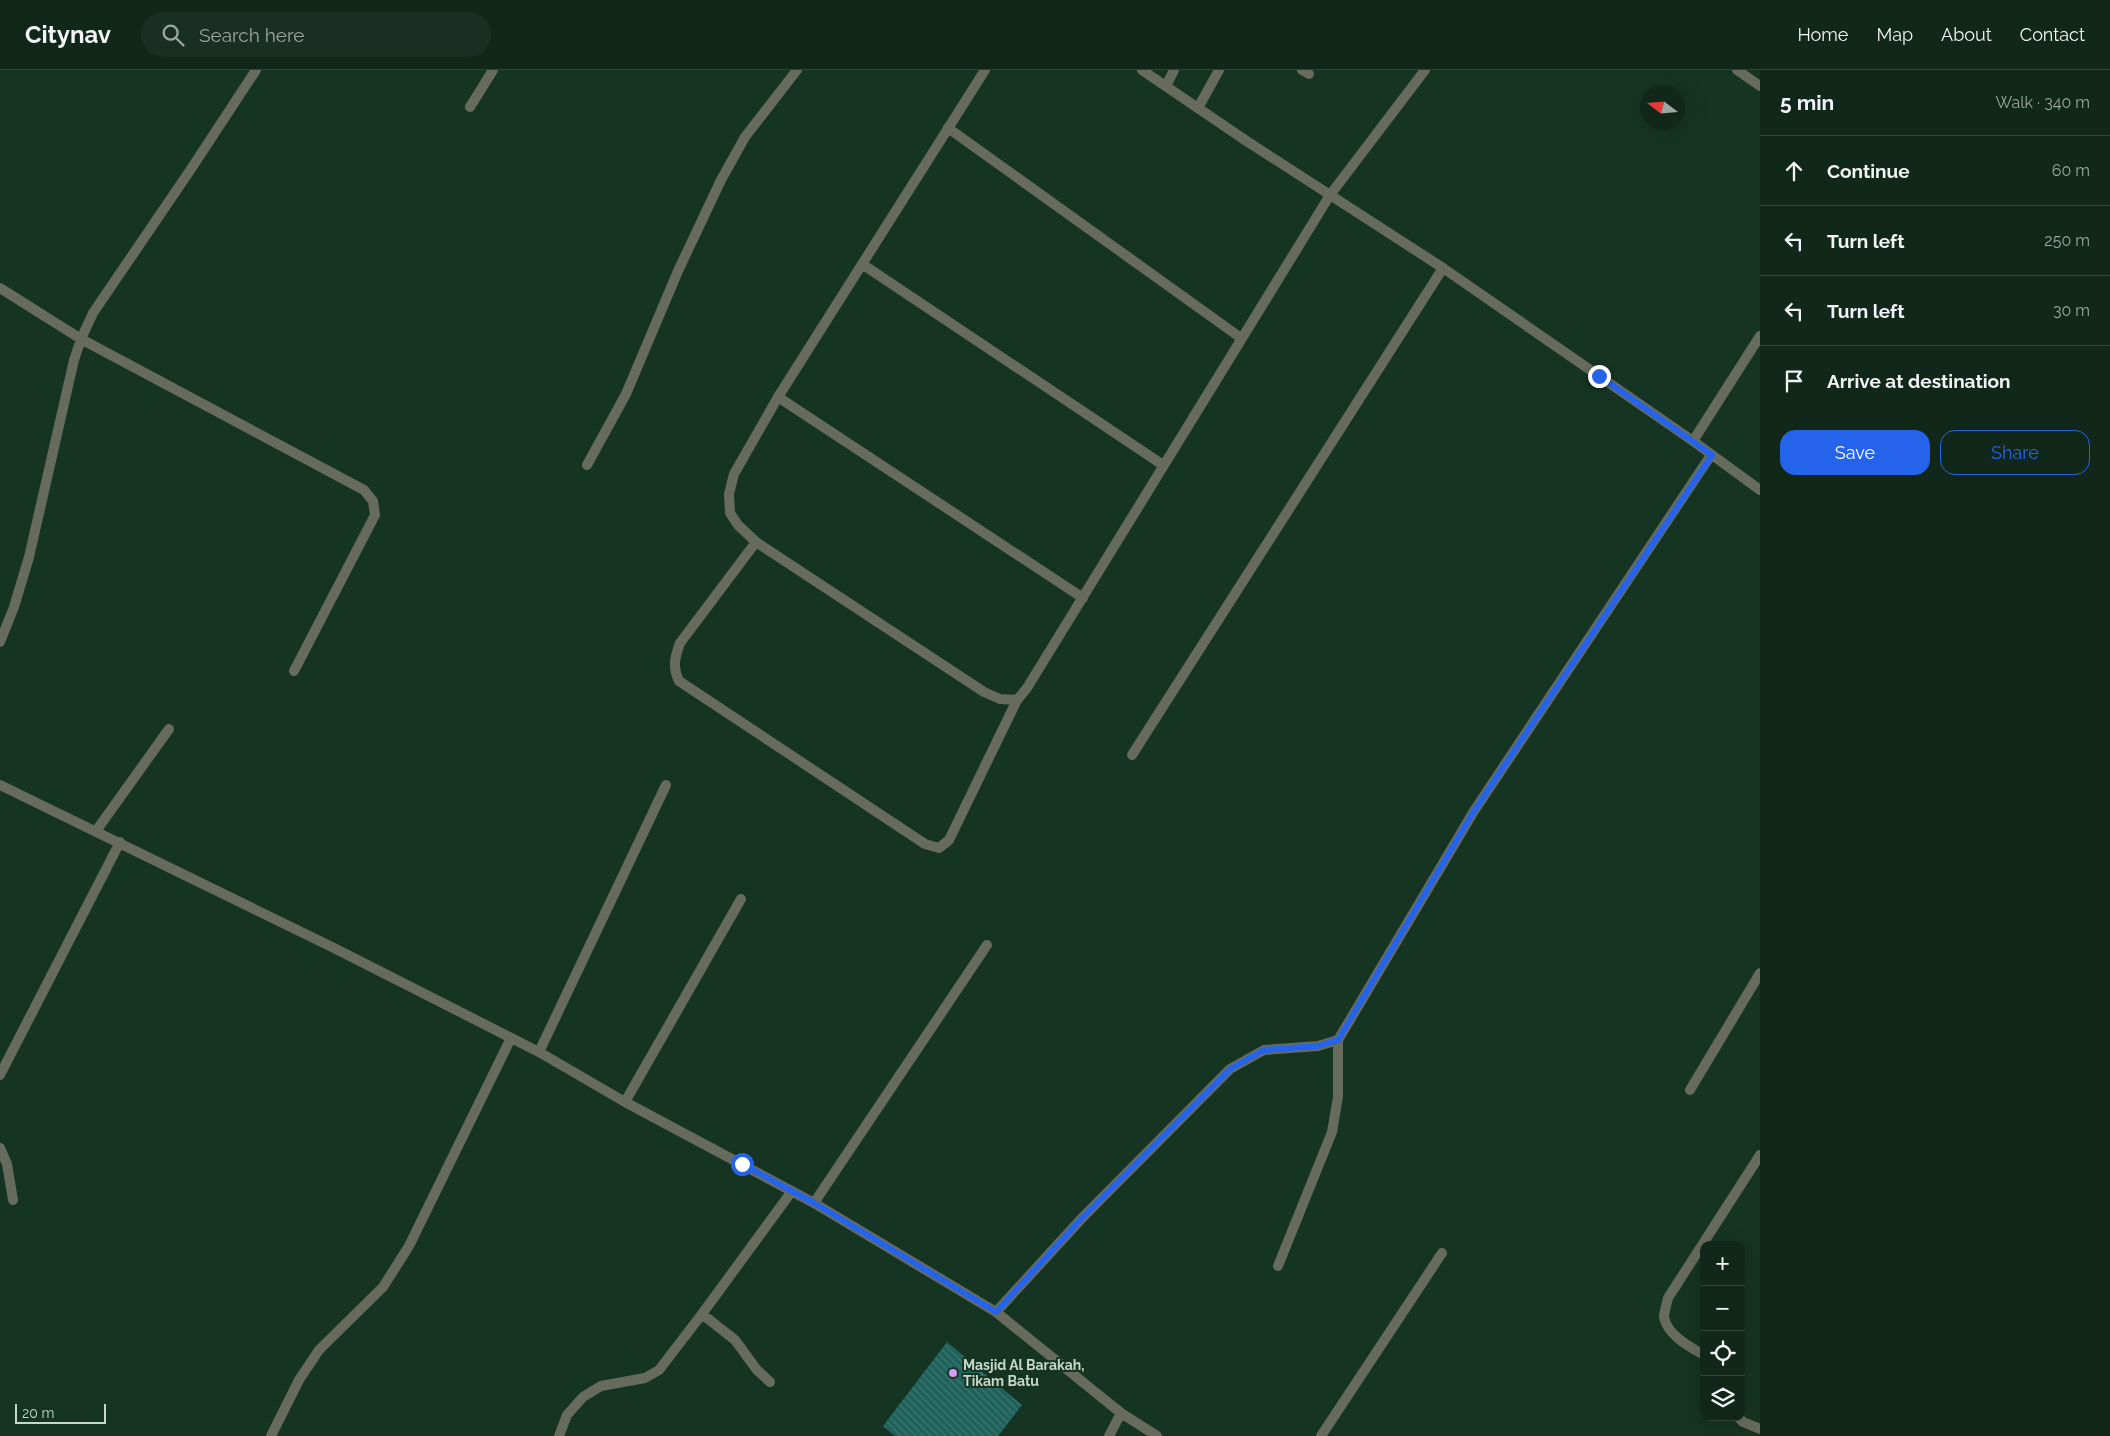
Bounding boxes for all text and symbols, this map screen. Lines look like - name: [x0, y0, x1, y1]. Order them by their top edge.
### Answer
- search box: [141, 12, 491, 57]
- text: Citynav: [25, 20, 111, 49]
- icon: search: [159, 21, 187, 49]
- text: Search here: [199, 24, 304, 46]
- text: Home: [1797, 24, 1848, 45]
- text: Map: [1876, 24, 1913, 45]
- text: About: [1941, 24, 1992, 45]
- text: Contact: [2020, 24, 2085, 45]
- north arrow: [1640, 85, 1685, 130]
- text: 5 min: [1780, 90, 1834, 115]
- text: Walk · 340 m: [1996, 93, 2090, 112]
- icon: ahead: [1780, 157, 1808, 185]
- text: Continue: [1827, 160, 1910, 182]
- text: 60 m: [2052, 161, 2090, 180]
- icon: left: [1780, 227, 1808, 255]
- text: Turn left: [1827, 230, 1904, 252]
- text: 250 m: [2044, 231, 2090, 250]
- icon: left: [1780, 297, 1808, 325]
- text: Turn left: [1827, 300, 1904, 322]
- text: 30 m: [2053, 301, 2090, 320]
- route end: [1588, 365, 1611, 388]
- icon: arrive: [1780, 367, 1808, 395]
- text: Arrive at destination: [1827, 370, 2011, 392]
- button: Save: [1780, 430, 1930, 475]
- button: Share: [1940, 430, 2090, 475]
- route start: [731, 1153, 754, 1176]
- map controls: [1700, 1241, 1745, 1421]
- button: +: [1700, 1241, 1745, 1286]
- button: −: [1700, 1286, 1745, 1331]
- button: locate: [1700, 1331, 1745, 1376]
- place label: Masjid Al Barakah, Tikam Batu: [963, 1357, 1084, 1389]
- marker: Masjid Al Barakah, Tikam Batu: [947, 1367, 959, 1379]
- button: layers: [1700, 1376, 1745, 1421]
- scale bar: [15, 1401, 106, 1424]
- text: 20 m: [22, 1405, 54, 1421]

